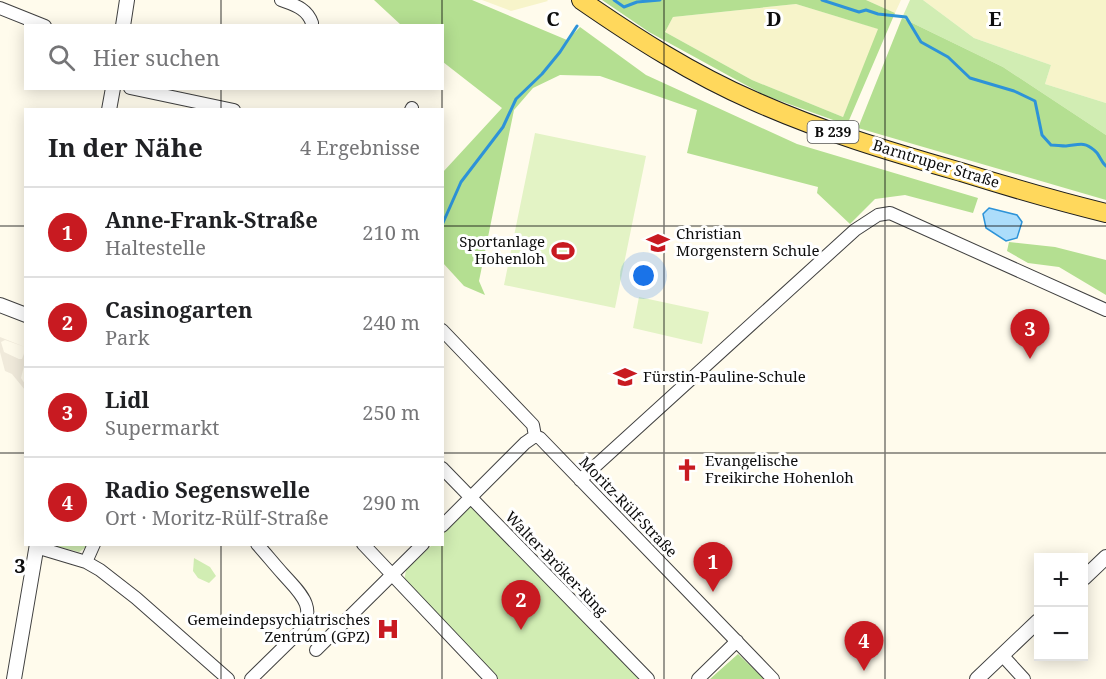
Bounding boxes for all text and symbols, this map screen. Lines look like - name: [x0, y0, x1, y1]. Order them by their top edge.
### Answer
- text: C: [546, 5, 560, 32]
- text: D: [766, 5, 782, 32]
- text: E: [988, 5, 1002, 32]
- search box: [24, 24, 444, 90]
- icon: search: [45, 41, 78, 74]
- text: Hier suchen: [93, 42, 220, 72]
- road number: B 239: [808, 121, 858, 143]
- text: In der Nähe: [48, 129, 203, 165]
- text: 4 Ergebnisse: [300, 134, 420, 161]
- street label: Barntruper Straße: [871, 134, 1002, 192]
- text: Anne-Frank-Straße: [105, 204, 318, 234]
- text: 1: [62, 219, 73, 246]
- text: 210 m: [362, 219, 420, 246]
- place label: Christian Morgenstern Schule: [676, 223, 820, 260]
- school or university icon: Christian Morgenstern Schule: [645, 230, 671, 256]
- place label: Sportanlage Hohenloh: [459, 231, 545, 268]
- text: Haltestelle: [105, 234, 206, 261]
- sports icon: Sportanlage Hohenloh: [550, 238, 576, 264]
- your location: [629, 261, 658, 290]
- text: Casinogarten: [105, 294, 253, 324]
- text: 2: [62, 309, 73, 336]
- text: 240 m: [362, 309, 420, 336]
- pin: 3: [1010, 310, 1050, 359]
- text: Park: [105, 324, 149, 351]
- school or university icon: Fürstin-Pauline-Schule: [612, 364, 638, 390]
- place label: Fürstin-Pauline-Schule: [643, 366, 806, 386]
- text: Lidl: [105, 384, 149, 414]
- text: 3: [62, 399, 73, 426]
- text: 250 m: [362, 399, 420, 426]
- text: Supermarkt: [105, 414, 219, 441]
- place label: Evangelische Freikirche Hohenloh: [705, 450, 854, 487]
- street label: Moritz-Rülf-Straße: [575, 452, 682, 561]
- church icon: Evangelische Freikirche Hohenloh: [674, 457, 700, 483]
- text: Radio Segenswelle: [105, 474, 310, 504]
- text: 4: [62, 489, 73, 516]
- text: 290 m: [362, 489, 420, 516]
- text: Ort · Moritz-Rülf-Straße: [105, 504, 329, 531]
- street label: Walter-Bröker-Ring: [501, 506, 612, 620]
- pin: 1: [694, 542, 732, 592]
- text: 3: [14, 552, 26, 579]
- map controls: [1034, 553, 1088, 661]
- button: +: [1034, 553, 1088, 607]
- pin: 2: [502, 580, 540, 630]
- button: −: [1034, 607, 1088, 661]
- place label: Gemeindepsychiatrisches Zentrum (GPZ): [187, 609, 370, 646]
- hospital icon: Gemeindepsychiatrisches Zentrum (GPZ): [375, 616, 401, 642]
- pin: 4: [844, 622, 884, 671]

